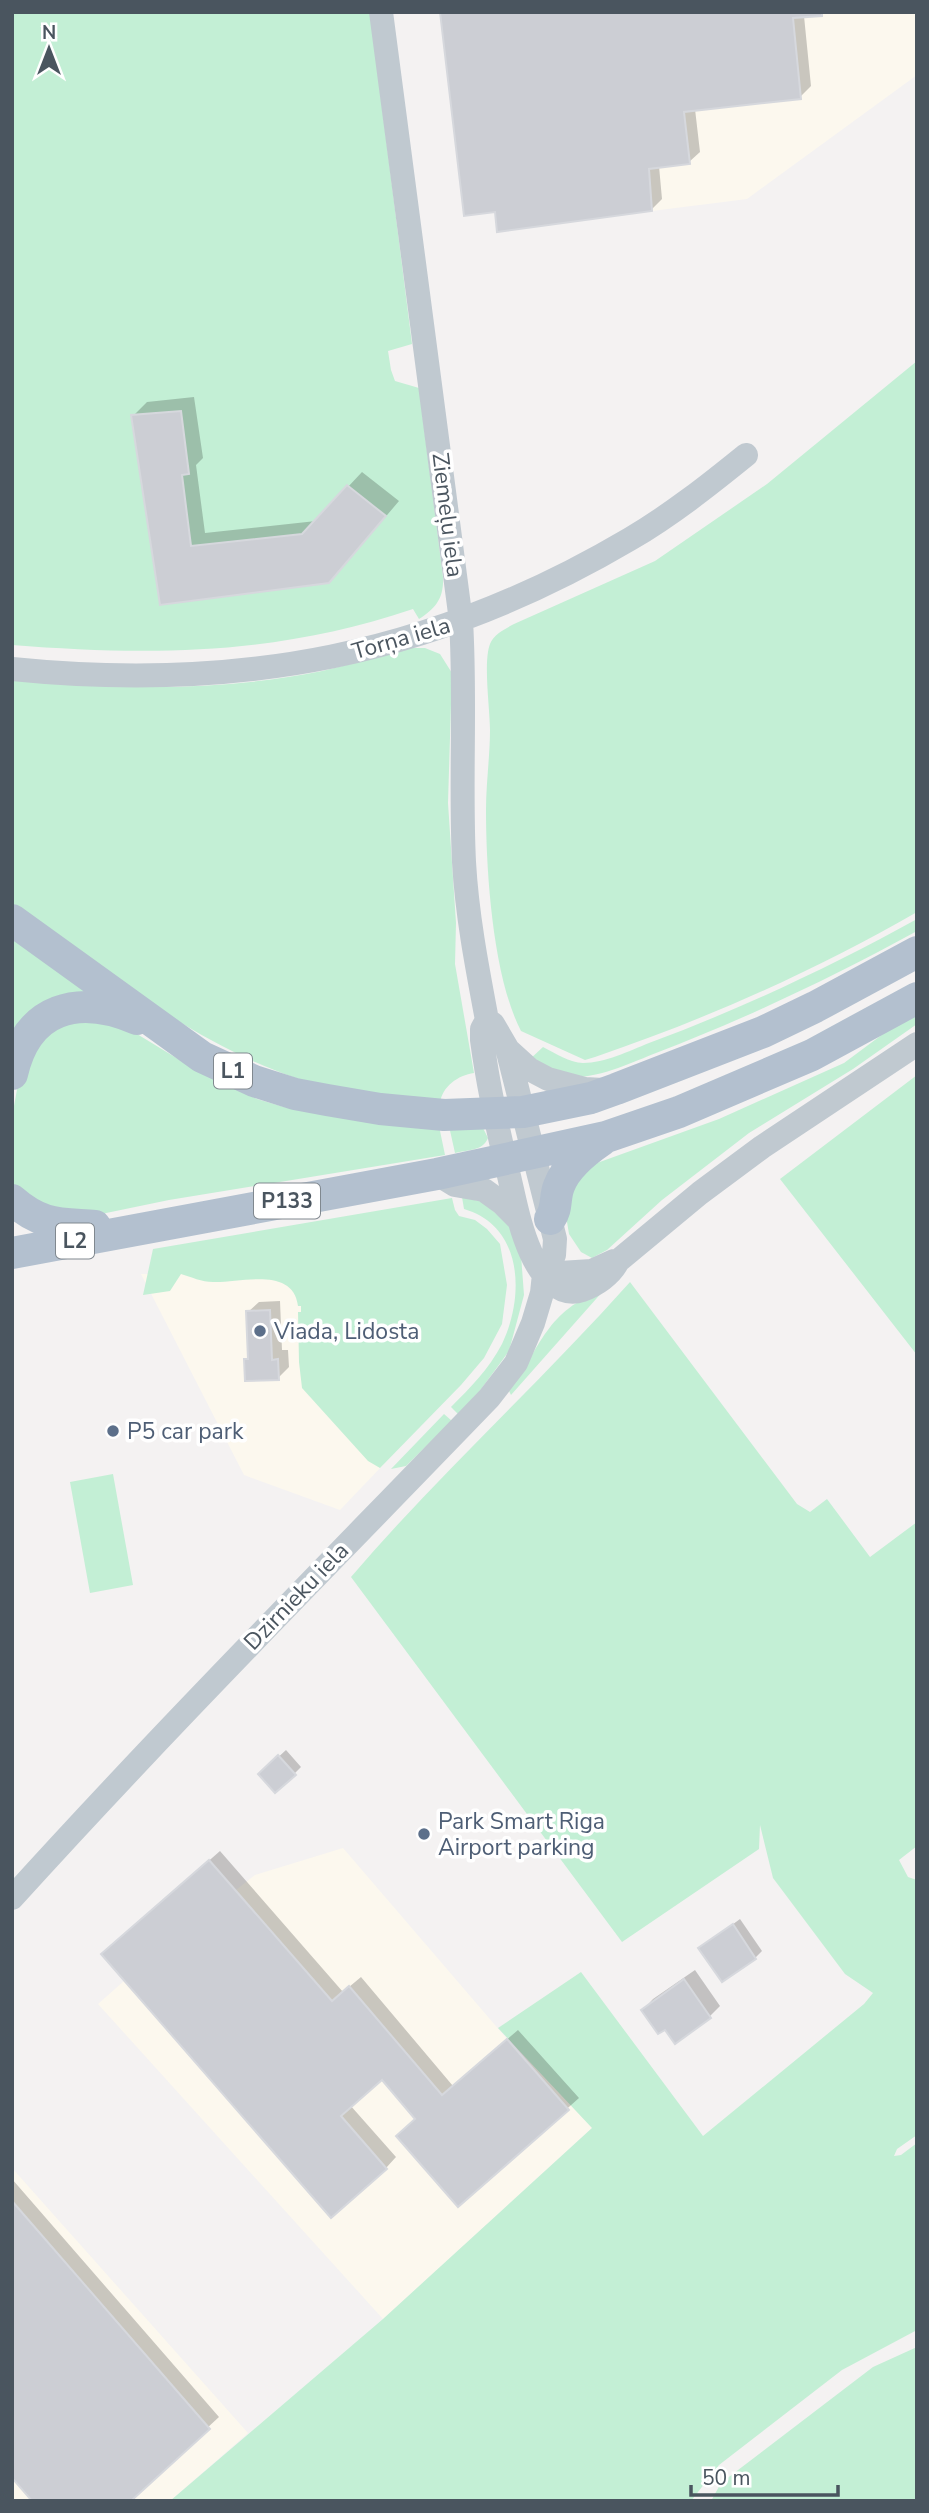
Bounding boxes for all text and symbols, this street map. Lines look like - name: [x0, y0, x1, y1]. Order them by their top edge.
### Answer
- north arrow: [14, 14, 84, 84]
- text: N: [42, 20, 56, 46]
- street label: Ziemeļu iela: [424, 451, 471, 579]
- street label: Torņa iela: [348, 610, 454, 667]
- road number: L1: [214, 1054, 252, 1088]
- road number: P133: [254, 1184, 320, 1218]
- road number: L2: [56, 1224, 94, 1258]
- place label: Viada, Lidosta: [273, 1316, 419, 1347]
- marker: Viada, Lidosta: [252, 1323, 268, 1339]
- place label: P5 car park: [127, 1416, 244, 1447]
- marker: P5 car park: [105, 1423, 121, 1439]
- street label: Dzirnieku iela: [237, 1536, 356, 1657]
- place label: Park Smart Riga Airport parking: [438, 1806, 605, 1863]
- marker: Park Smart Riga Airport parking: [416, 1826, 432, 1842]
- scale bar: [691, 2454, 838, 2498]
- text: 50 m: [702, 2464, 751, 2492]

